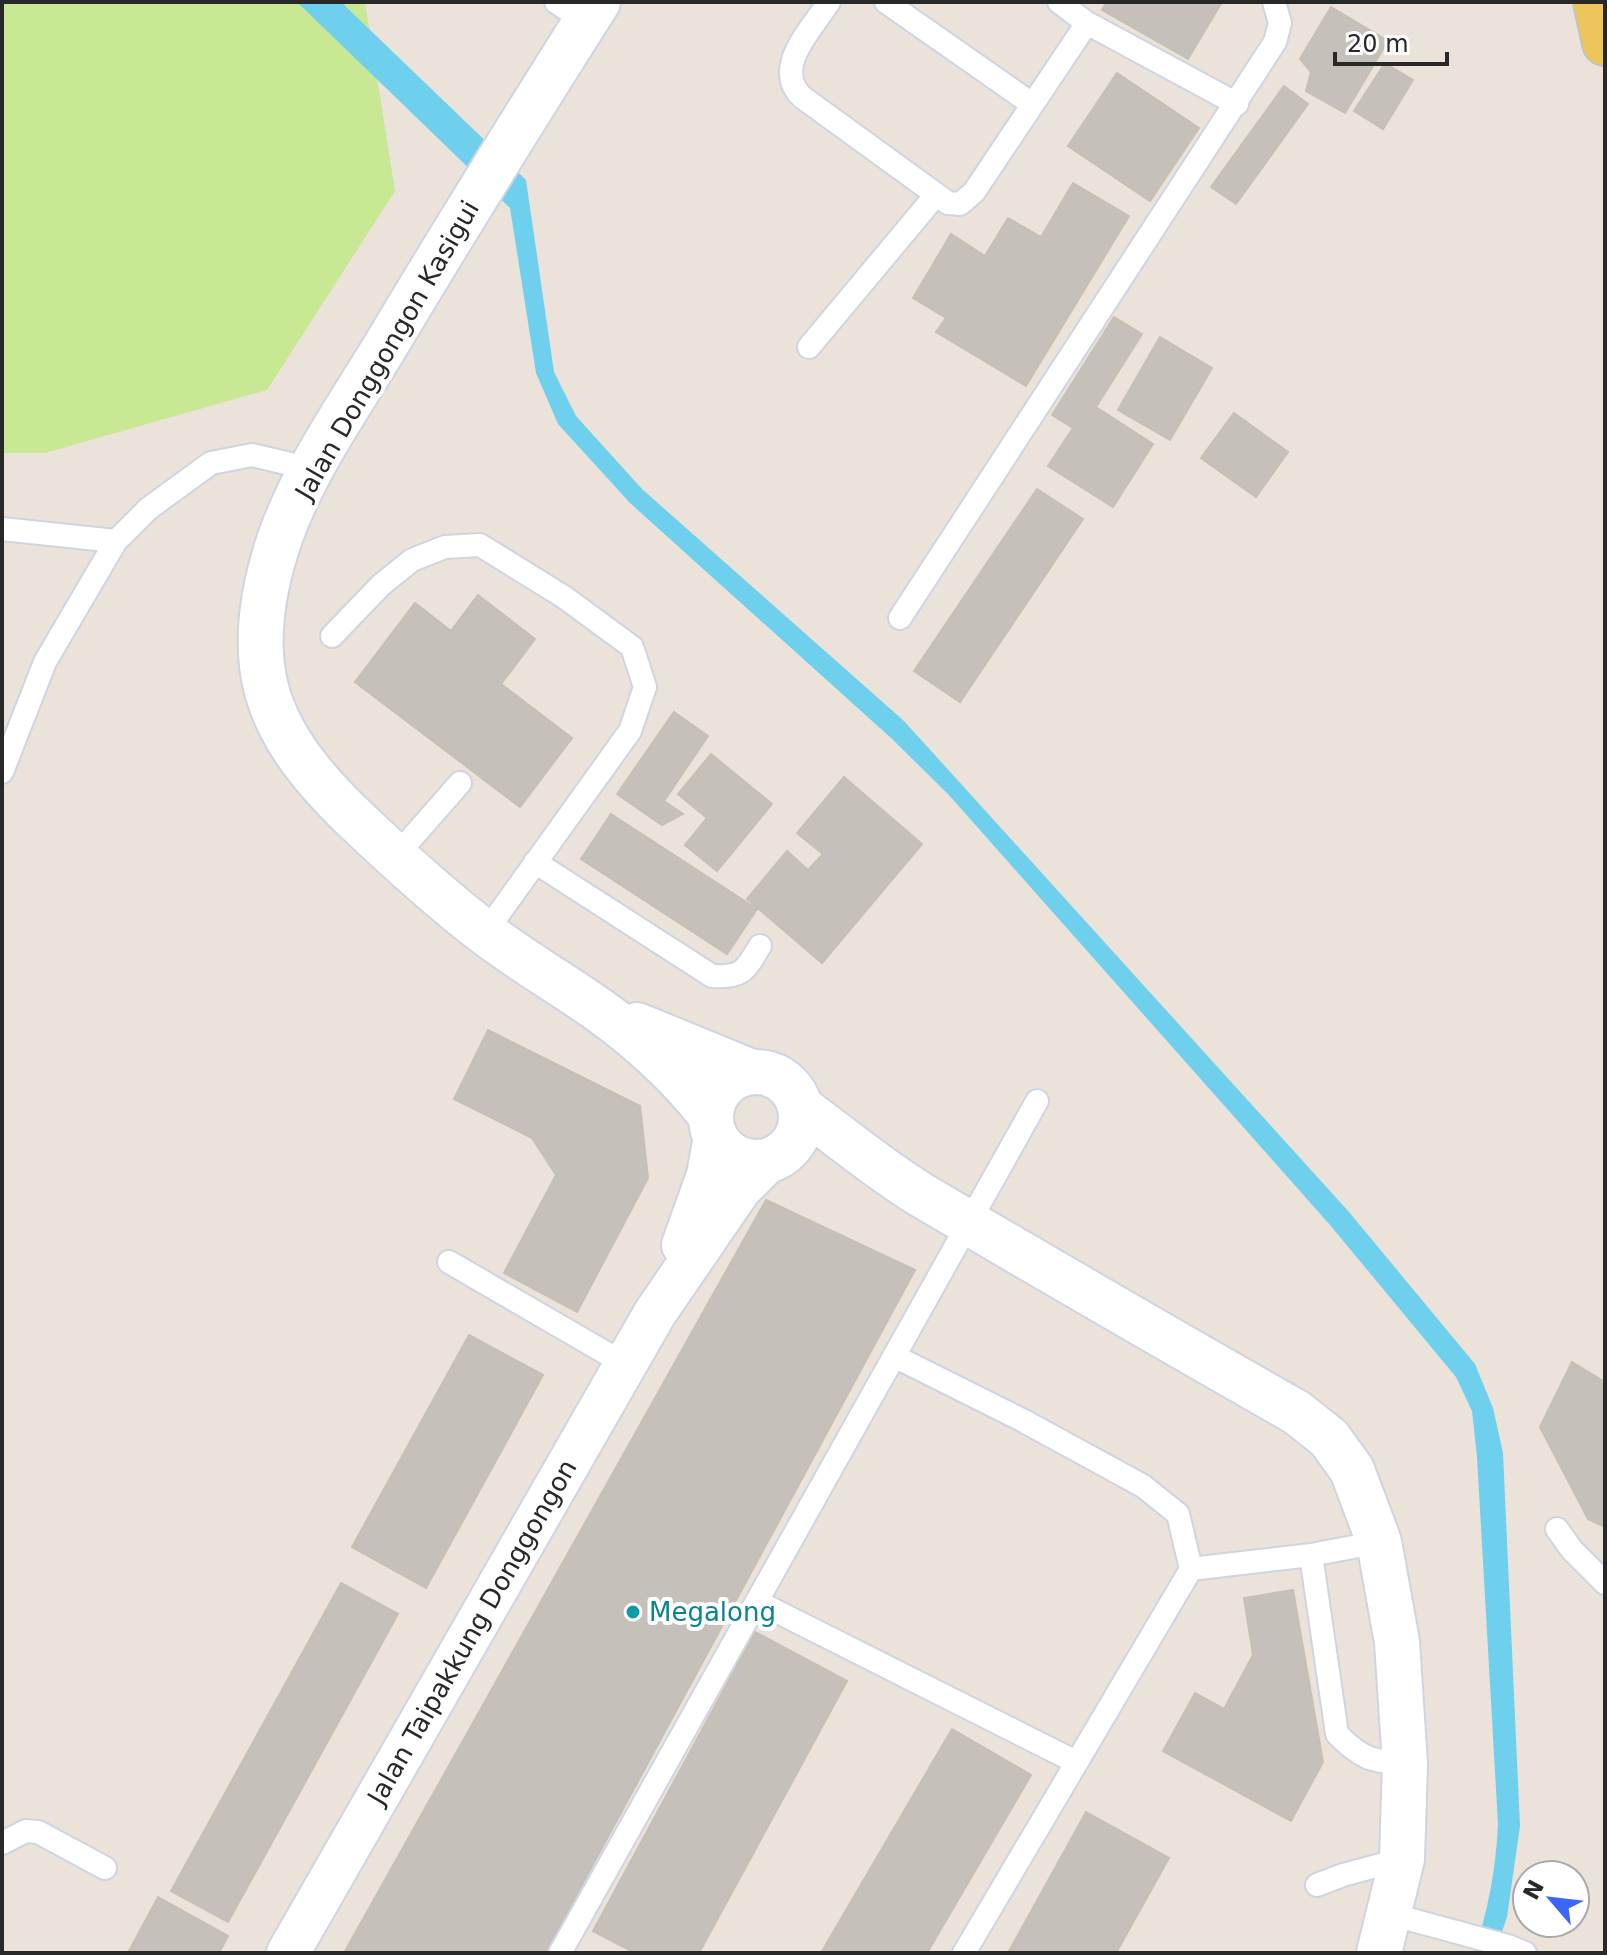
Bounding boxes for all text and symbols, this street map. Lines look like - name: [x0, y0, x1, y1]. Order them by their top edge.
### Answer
- scale bar: [1335, 16, 1447, 66]
- text: 20 m: [1347, 30, 1409, 58]
- street label: Jalan Donggongon Kasigui: [288, 195, 485, 506]
- street label: Jalan Taipakkung Donggongon: [360, 1454, 583, 1812]
- place label: Megalong: [649, 1597, 776, 1627]
- marker: Megalong: [624, 1603, 642, 1621]
- north arrow: [1511, 1859, 1591, 1939]
- text: N: [1518, 1876, 1549, 1904]

